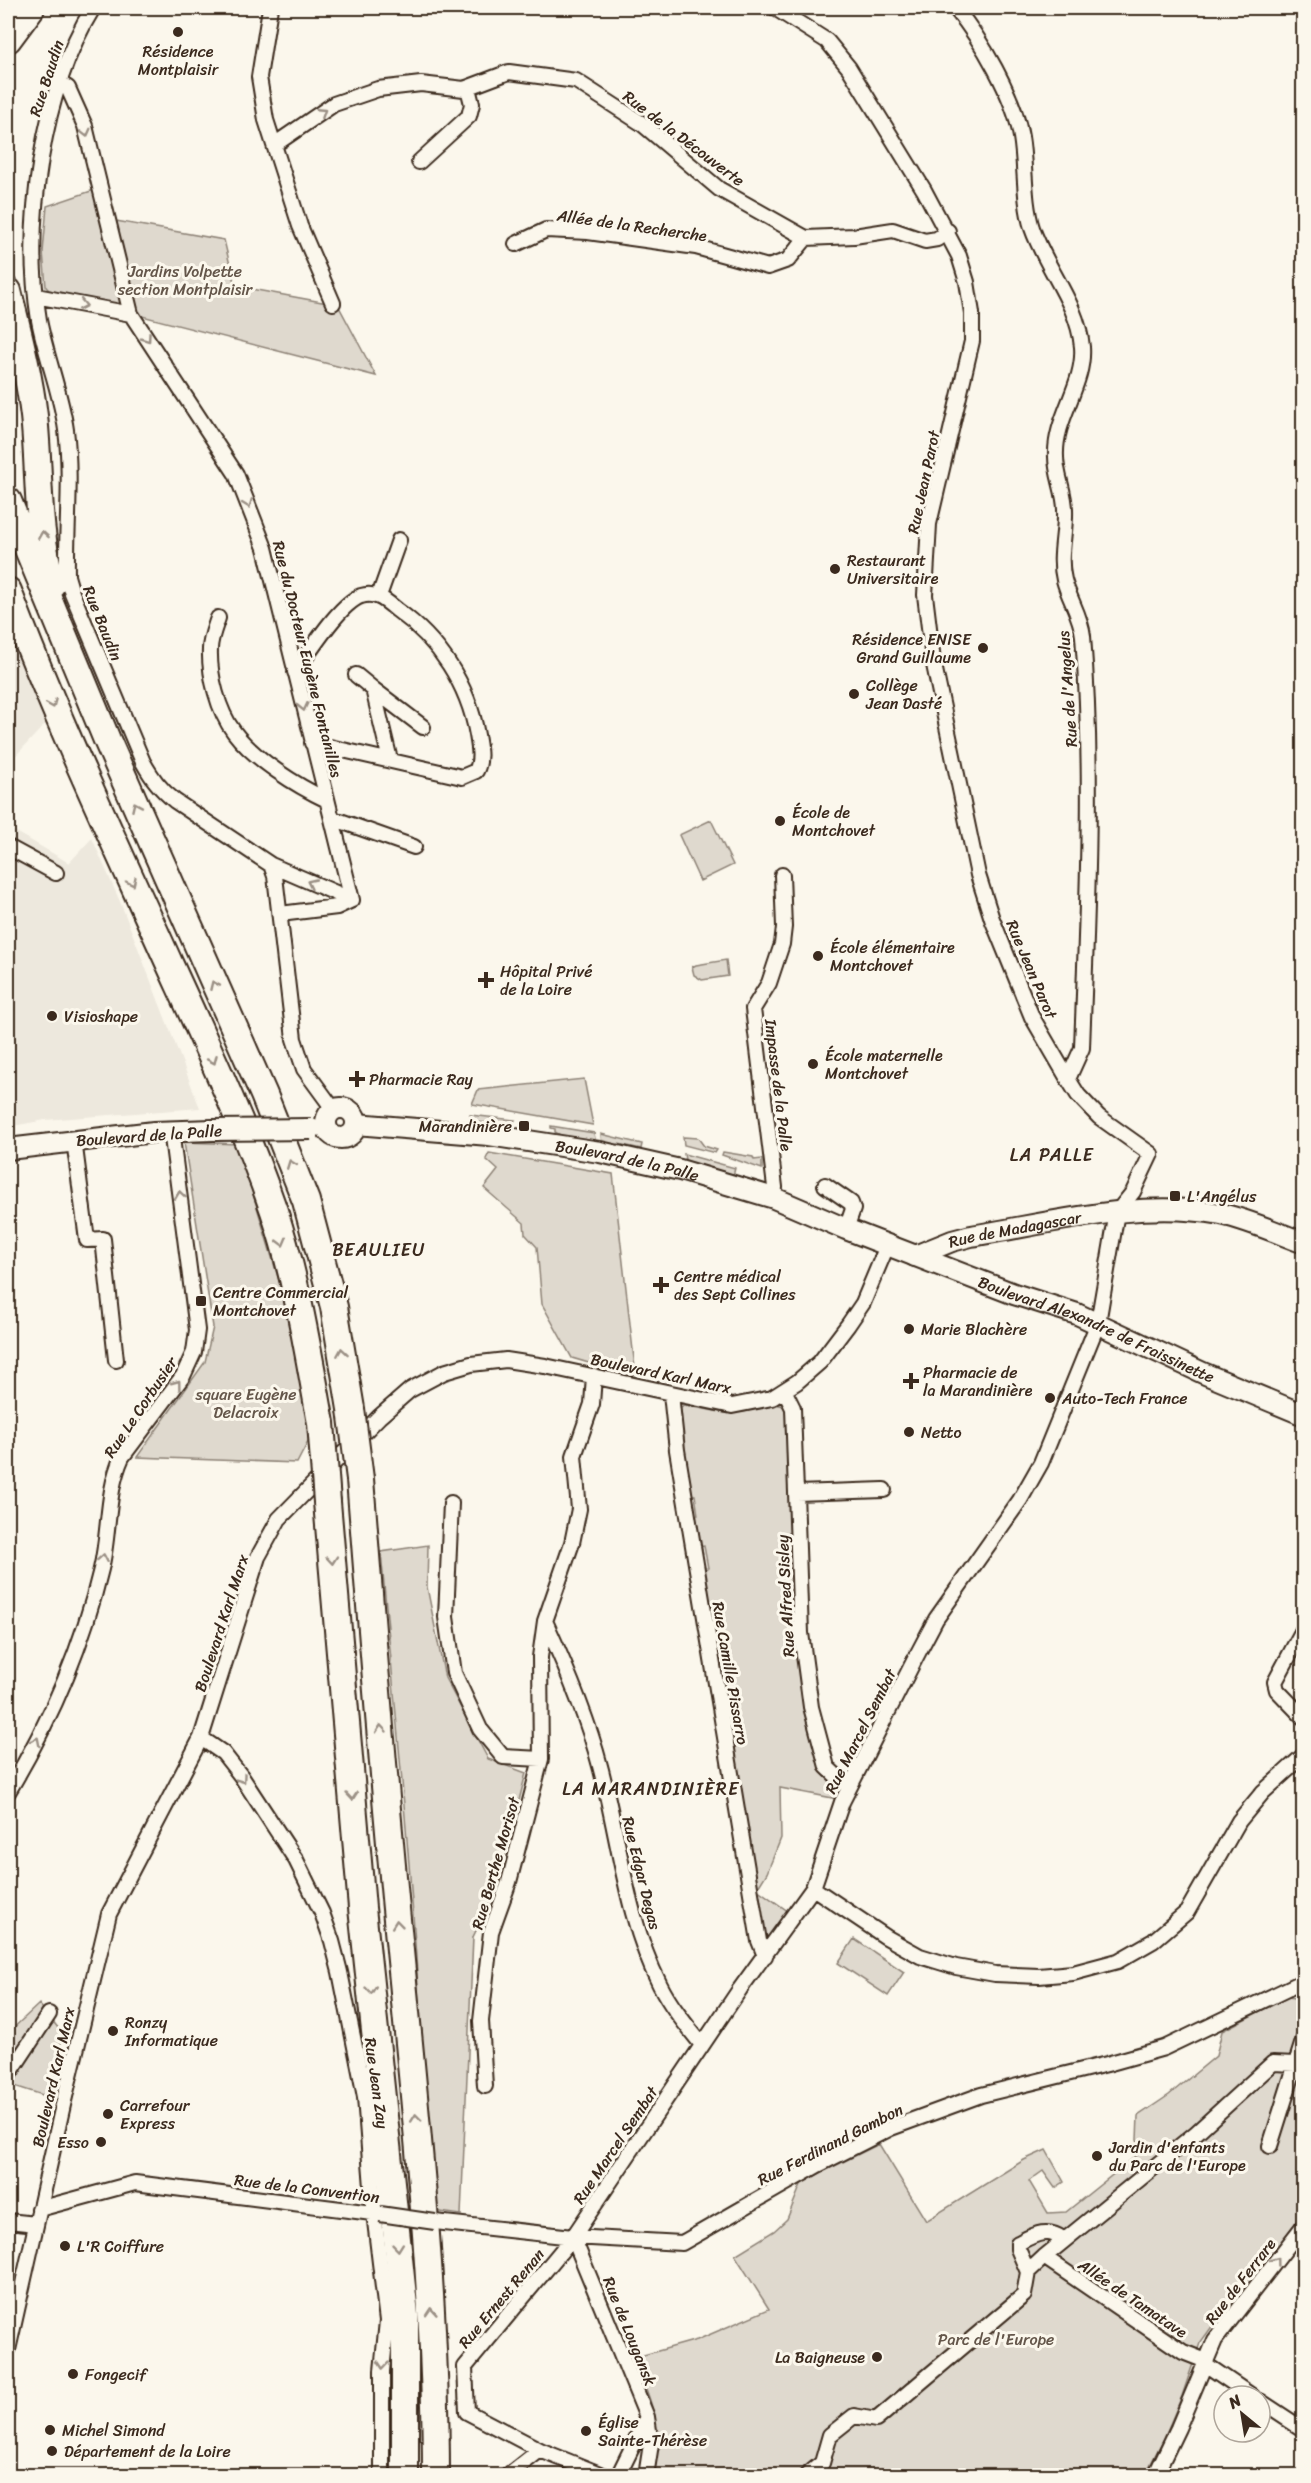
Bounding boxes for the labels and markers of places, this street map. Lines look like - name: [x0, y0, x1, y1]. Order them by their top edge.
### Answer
- marker: Résidence Montplaisir: [171, 25, 185, 39]
- place label: Résidence Montplaisir: [138, 37, 220, 84]
- place label: Restaurant Universitaire: [847, 546, 939, 593]
- marker: Restaurant Universitaire: [828, 562, 842, 576]
- place label: Résidence ENISE Grand Guillaume: [852, 625, 972, 672]
- marker: Résidence ENISE Grand Guillaume: [976, 641, 990, 655]
- place label: Collège Jean Dasté: [865, 671, 942, 718]
- marker: Collège Jean Dasté: [847, 687, 861, 701]
- place label: École de Montchovet: [792, 798, 875, 845]
- marker: École de Montchovet: [773, 814, 787, 828]
- place label: École élémentaire Montchovet: [830, 933, 955, 980]
- marker: École élémentaire Montchovet: [811, 949, 825, 963]
- place label: Hôpital Privé de la Loire: [500, 957, 592, 1004]
- marker: Hôpital Privé de la Loire: [477, 971, 495, 989]
- place label: Visioshape: [64, 1002, 138, 1031]
- marker: Visioshape: [45, 1009, 59, 1023]
- place label: École maternelle Montchovet: [825, 1041, 943, 1088]
- marker: École maternelle Montchovet: [806, 1057, 820, 1071]
- place label: Pharmacie Ray: [369, 1065, 474, 1094]
- marker: Pharmacie Ray: [350, 1072, 364, 1086]
- place label: Marandinière: [419, 1112, 512, 1141]
- marker: Marandinière: [517, 1119, 531, 1133]
- place label: L'Angélus: [1187, 1182, 1257, 1211]
- marker: L'Angélus: [1168, 1189, 1182, 1203]
- place label: Centre médical des Sept Collines: [674, 1262, 796, 1309]
- marker: Centre médical des Sept Collines: [652, 1276, 670, 1294]
- place label: Centre Commercial Montchovet: [213, 1278, 348, 1325]
- marker: Centre Commercial Montchovet: [194, 1294, 208, 1308]
- place label: Marie Blachère: [921, 1315, 1027, 1344]
- marker: Marie Blachère: [902, 1322, 916, 1336]
- place label: Pharmacie de la Marandinière: [923, 1358, 1033, 1405]
- marker: Pharmacie de la Marandinière: [904, 1374, 918, 1388]
- place label: Auto-Tech France: [1061, 1384, 1187, 1413]
- marker: Auto-Tech France: [1043, 1391, 1057, 1405]
- place label: Netto: [921, 1418, 962, 1447]
- marker: Netto: [902, 1425, 916, 1439]
- place label: Ronzy Informatique: [124, 2008, 218, 2055]
- marker: Ronzy Informatique: [106, 2024, 120, 2038]
- place label: Carrefour Express: [120, 2091, 191, 2138]
- marker: Carrefour Express: [101, 2107, 115, 2121]
- place label: Esso: [57, 2128, 89, 2157]
- place label: Jardin d'enfants du Parc de l'Europe: [1108, 2133, 1246, 2180]
- marker: Esso: [94, 2135, 108, 2149]
- marker: Jardin d'enfants du Parc de l'Europe: [1090, 2149, 1104, 2163]
- place label: L'R Coiffure: [77, 2232, 164, 2261]
- marker: L'R Coiffure: [58, 2239, 72, 2253]
- place label: La Baigneuse: [775, 2343, 865, 2372]
- marker: La Baigneuse: [870, 2350, 884, 2364]
- place label: Fongecif: [85, 2360, 148, 2389]
- marker: Fongecif: [66, 2367, 80, 2381]
- place label: Église Sainte-Thérèse: [598, 2408, 707, 2455]
- place label: Michel Simond: [62, 2416, 166, 2445]
- marker: Michel Simond: [43, 2423, 57, 2437]
- marker: Église Sainte-Thérèse: [579, 2424, 593, 2438]
- place label: Département de la Loire: [64, 2437, 231, 2466]
- marker: Département de la Loire: [45, 2444, 59, 2458]

